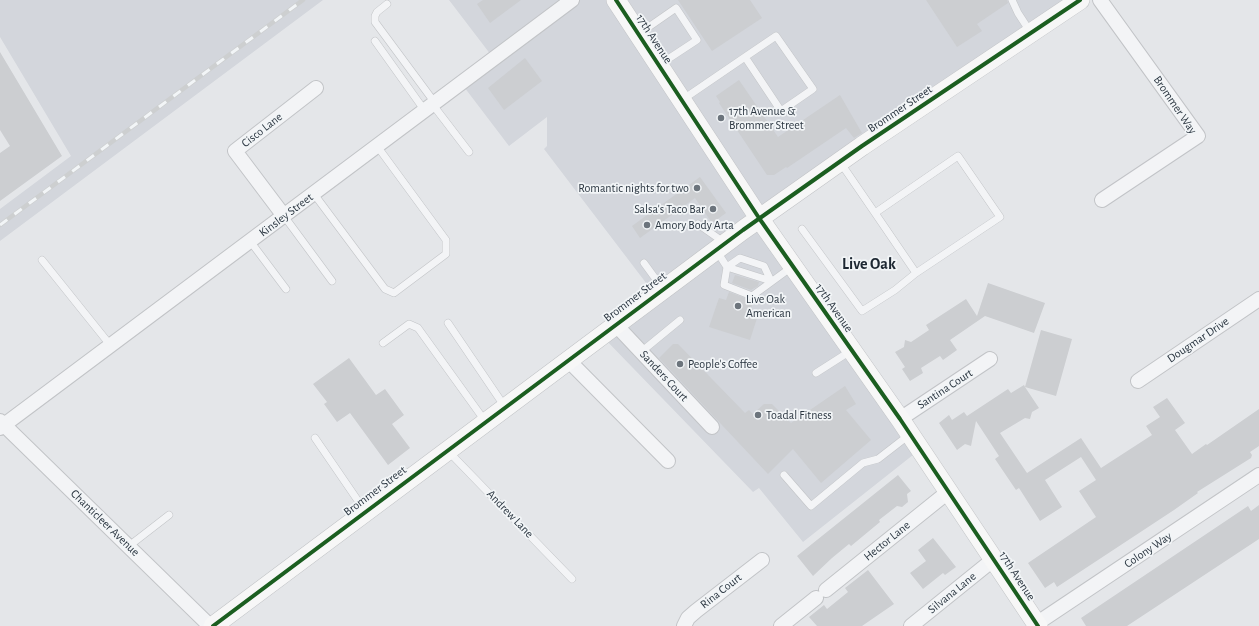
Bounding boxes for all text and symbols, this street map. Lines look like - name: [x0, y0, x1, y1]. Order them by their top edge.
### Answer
- street label: 17th Avenue: [633, 12, 675, 66]
- street label: Brommer Way: [1150, 73, 1200, 137]
- street label: Brommer Street: [865, 82, 935, 136]
- place label: 17th Avenue & Brommer Street: [729, 104, 804, 132]
- street label: Cisco Lane: [239, 109, 285, 151]
- marker: 17th Avenue & Brommer Street: [716, 113, 726, 123]
- place label: Romantic nights for two: [578, 181, 689, 195]
- marker: Romantic nights for two: [692, 183, 702, 193]
- street label: Kinsley Street: [256, 190, 316, 240]
- place label: Salsa's Taco Bar: [634, 202, 705, 216]
- marker: Salsa's Taco Bar: [708, 204, 718, 214]
- place label: Amory Body Arta: [655, 218, 734, 232]
- marker: Amory Body Arta: [642, 220, 652, 230]
- district label: Live Oak: [842, 254, 896, 274]
- street label: Brommer Street: [601, 269, 669, 325]
- street label: 17th Avenue: [812, 281, 856, 335]
- place label: Live Oak American: [746, 292, 791, 320]
- marker: Live Oak American: [733, 301, 743, 311]
- street label: Dougmar Drive: [1164, 314, 1232, 366]
- street label: Sanders Court: [637, 347, 691, 405]
- place label: People's Coffee: [688, 357, 758, 371]
- marker: People's Coffee: [675, 359, 685, 369]
- street label: Santina Court: [915, 366, 975, 412]
- place label: Toadal Fitness: [766, 408, 832, 422]
- marker: Toadal Fitness: [753, 410, 763, 420]
- street label: Brommer Street: [341, 463, 409, 519]
- street label: Chanticleer Avenue: [68, 486, 142, 560]
- street label: Andrew Lane: [484, 487, 536, 541]
- street label: Hector Lane: [861, 518, 913, 564]
- street label: Colony Way: [1121, 529, 1175, 571]
- street label: 17th Avenue: [996, 549, 1038, 603]
- street label: Silvana Lane: [925, 569, 979, 617]
- street label: Rina Court: [697, 570, 745, 612]

